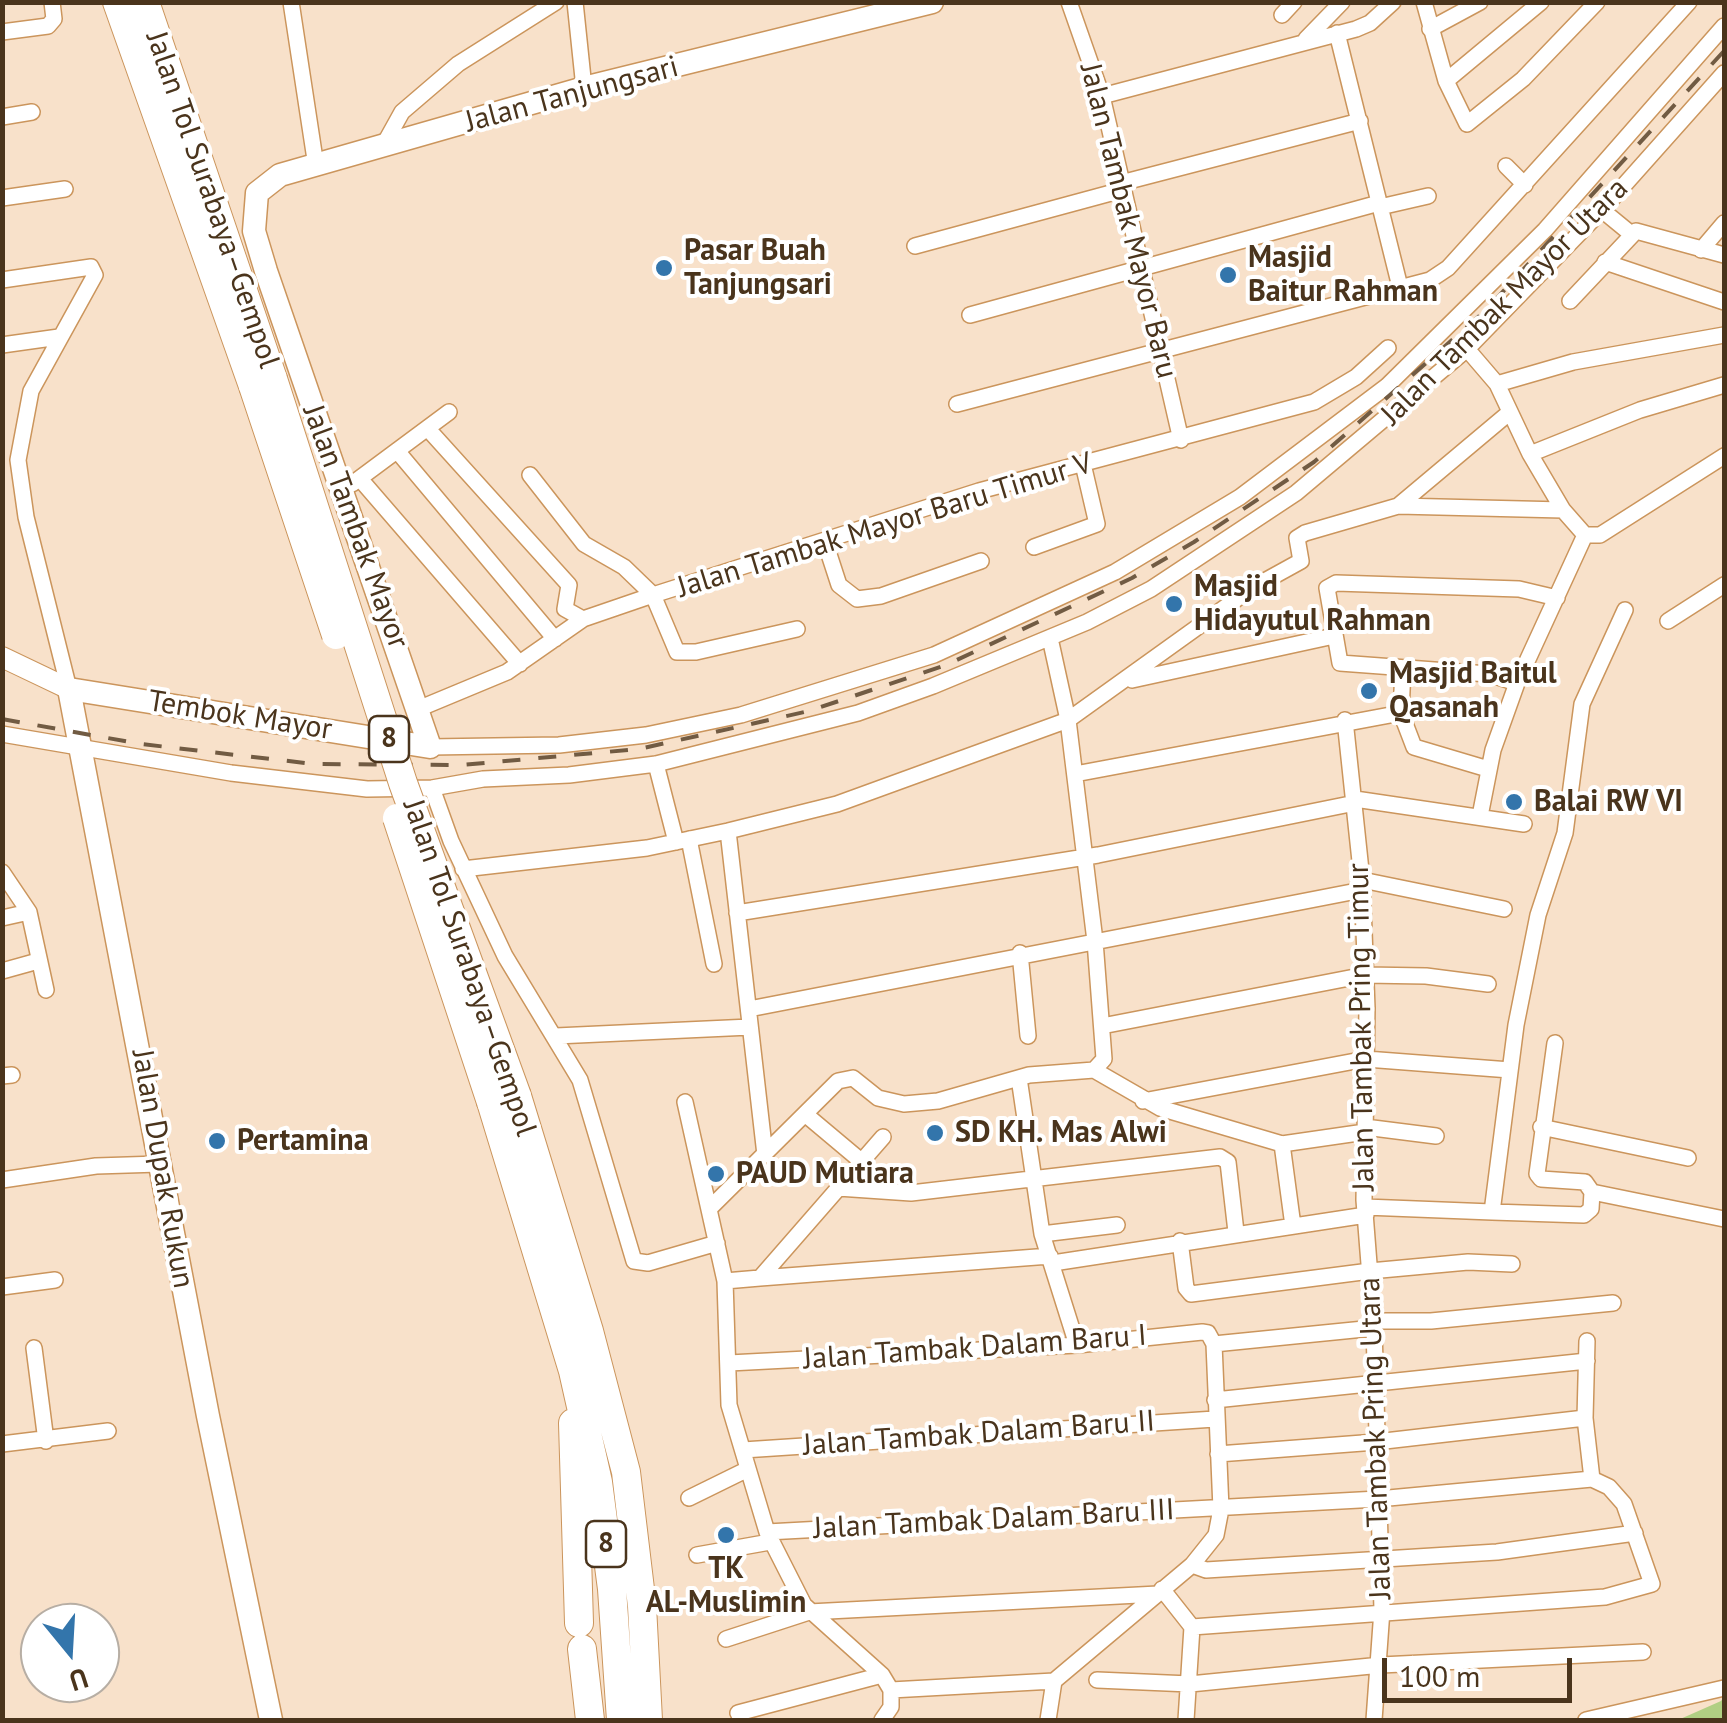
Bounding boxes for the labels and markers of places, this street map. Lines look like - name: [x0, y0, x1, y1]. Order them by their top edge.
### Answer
- place label: Pasar Buah Tanjungsari: [684, 233, 832, 304]
- place label: Masjid Baitur Rahman: [1248, 240, 1438, 310]
- marker: Pasar Buah Tanjungsari: [653, 257, 675, 279]
- marker: Masjid Baitur Rahman: [1217, 264, 1239, 286]
- place label: Masjid Hidayutul Rahman: [1194, 569, 1431, 640]
- marker: Masjid Hidayutul Rahman: [1163, 593, 1185, 615]
- place label: Masjid Baitul Qasanah: [1389, 656, 1557, 726]
- marker: Masjid Baitul Qasanah: [1358, 680, 1380, 702]
- place label: Balai RW VI: [1534, 784, 1683, 820]
- marker: Balai RW VI: [1503, 791, 1525, 813]
- place label: SD KH. Mas Alwi: [955, 1115, 1167, 1151]
- marker: SD KH. Mas Alwi: [924, 1122, 946, 1144]
- place label: Pertamina: [237, 1123, 369, 1159]
- marker: Pertamina: [206, 1130, 228, 1152]
- place label: PAUD Mutiara: [736, 1156, 914, 1192]
- marker: PAUD Mutiara: [705, 1163, 727, 1185]
- marker: TK AL-Muslimin: [715, 1524, 737, 1546]
- place label: TK AL-Muslimin: [646, 1551, 806, 1622]

